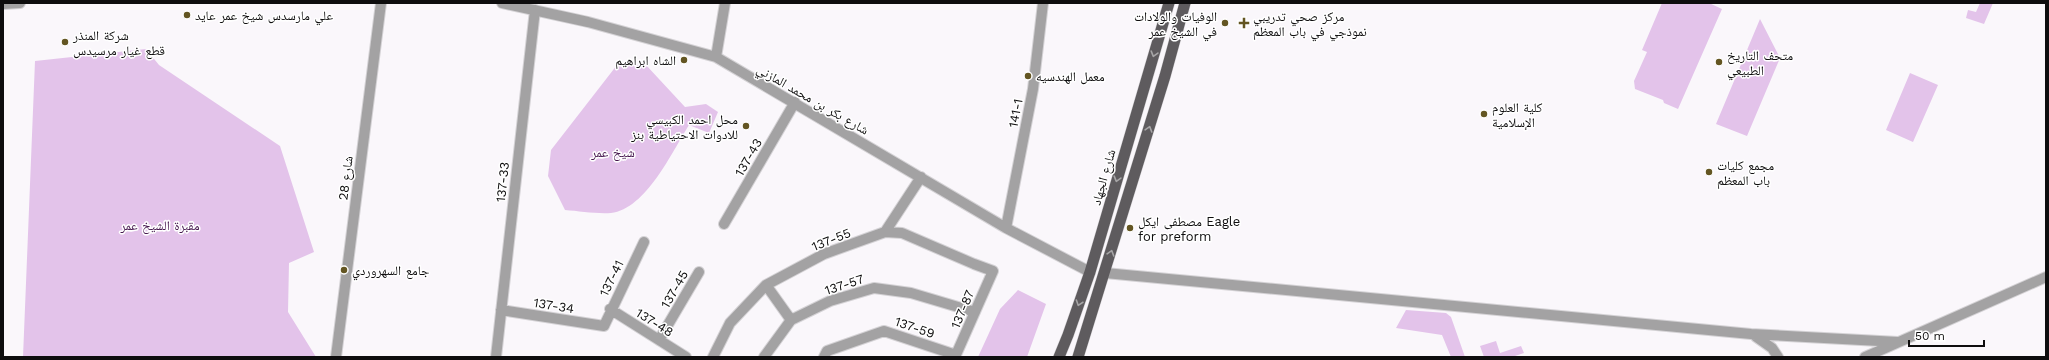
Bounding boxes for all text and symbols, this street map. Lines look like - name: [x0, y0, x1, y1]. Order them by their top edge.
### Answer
- place label: علي مارسدس شيخ عمر عايد: [195, 8, 334, 26]
- place label: الوفيات والولادات في الشيخ عمر: [1134, 9, 1217, 42]
- place label: مركز صحي تدريبي نموذجي في باب المعظم: [1253, 9, 1367, 42]
- marker: علي مارسدس شيخ عمر عايد: [182, 10, 192, 20]
- marker: مركز صحي تدريبي نموذجي في باب المعظم: [1238, 17, 1250, 29]
- marker: الوفيات والولادات في الشيخ عمر: [1220, 18, 1230, 28]
- place label: شركة المنذر قطع غيار مرسيدس: [72, 28, 165, 60]
- marker: شركة المنذر قطع غيار مرسيدس: [60, 37, 70, 47]
- place label: متحف التاريخ الطبيعي: [1727, 48, 1793, 81]
- one-way arrow: [1150, 50, 1159, 57]
- place label: الشاه ابراهيم: [615, 53, 676, 69]
- marker: الشاه ابراهيم: [679, 55, 689, 65]
- marker: متحف التاريخ الطبيعي: [1714, 57, 1724, 67]
- street label: شارع بكر بن محمد المازني: [753, 61, 871, 140]
- place label: معمل الهندسيه: [1036, 69, 1105, 85]
- marker: معمل الهندسيه: [1023, 71, 1033, 81]
- street label: 141-1: [1005, 97, 1026, 129]
- place label: كلية العلوم الإسلامية: [1492, 100, 1543, 130]
- marker: كلية العلوم الإسلامية: [1479, 109, 1489, 119]
- place label: محل احمد الكبيسي للادوات الاحتياطية بنز: [630, 112, 738, 143]
- marker: محل احمد الكبيسي للادوات الاحتياطية بنز: [741, 121, 751, 131]
- one-way arrow: [1144, 125, 1153, 132]
- street label: 137-43: [732, 136, 765, 179]
- park label: شيخ عمر: [590, 145, 635, 162]
- street label: شارع الجهاد: [1088, 148, 1121, 207]
- street label: شارع 28: [335, 155, 358, 201]
- place label: مجمع كليات باب المعظم: [1717, 158, 1774, 189]
- street label: 137-33: [493, 161, 512, 203]
- marker: مجمع كليات باب المعظم: [1704, 167, 1714, 177]
- one-way arrow: [1113, 175, 1122, 182]
- place label: مصطفى ايكل Eagle for preform: [1138, 214, 1240, 244]
- park label: مقبرة الشيخ عمر: [119, 218, 200, 235]
- marker: مصطفى ايكل Eagle for preform: [1125, 223, 1135, 233]
- street label: 137-55: [810, 225, 853, 254]
- one-way arrow: [1106, 250, 1115, 257]
- street label: 137-41: [596, 258, 627, 299]
- place label: جامع السهروردي: [352, 263, 429, 281]
- marker: جامع السهروردي: [339, 265, 349, 275]
- street label: 137-45: [658, 268, 691, 311]
- street label: 137-57: [823, 271, 866, 298]
- street label: 137-87: [948, 288, 977, 331]
- street label: 137-34: [533, 295, 575, 316]
- one-way arrow: [1076, 299, 1084, 306]
- street label: 137-48: [633, 305, 676, 340]
- street label: 137-59: [893, 314, 937, 341]
- scale bar: [1909, 322, 1984, 348]
- text: 50 m: [1915, 329, 1945, 343]

